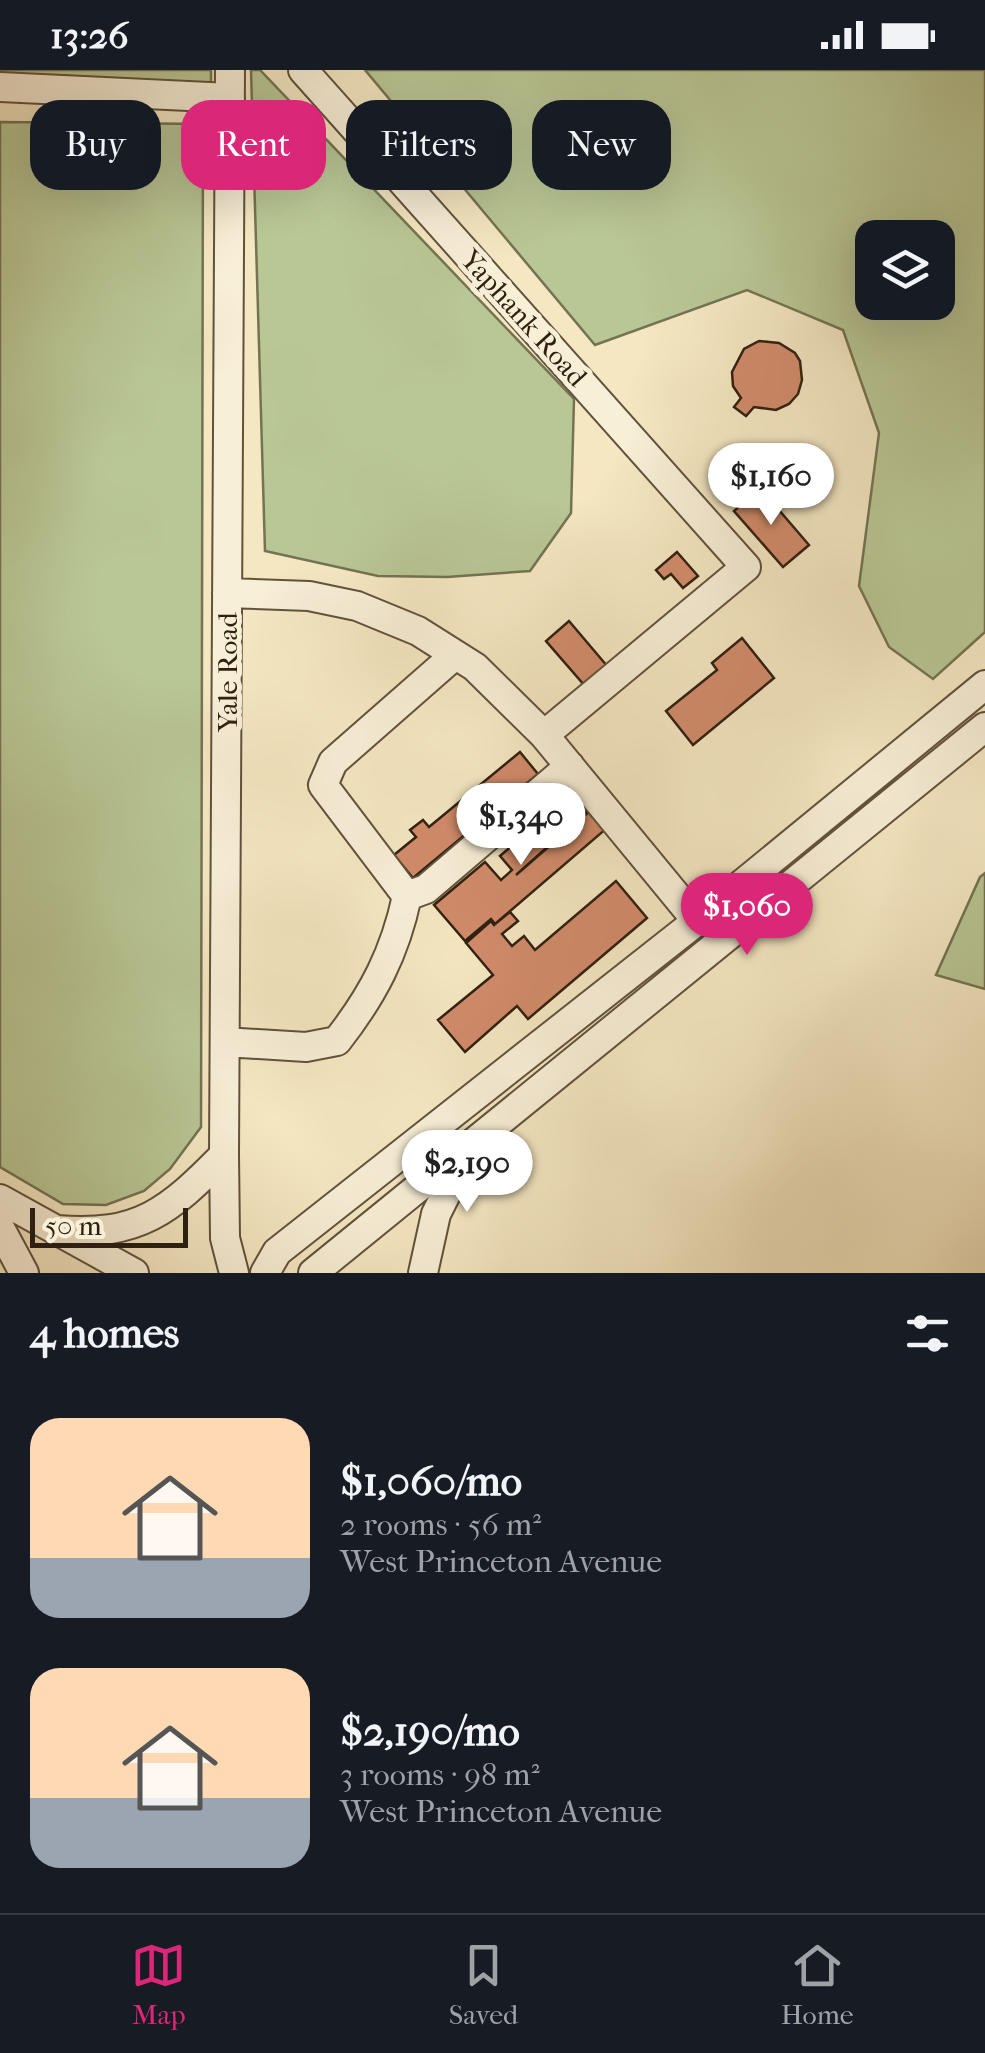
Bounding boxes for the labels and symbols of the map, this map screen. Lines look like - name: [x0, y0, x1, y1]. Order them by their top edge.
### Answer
- street label: Yaphank Road: [453, 242, 594, 394]
- pin: $1,160: [690, 443, 852, 528]
- street label: Yale Road: [211, 612, 244, 733]
- pin: $1,340: [440, 783, 602, 868]
- pin: $1,060: [666, 873, 828, 958]
- pin: $2,190: [386, 1130, 548, 1215]
- scale bar: [30, 1203, 188, 1248]

